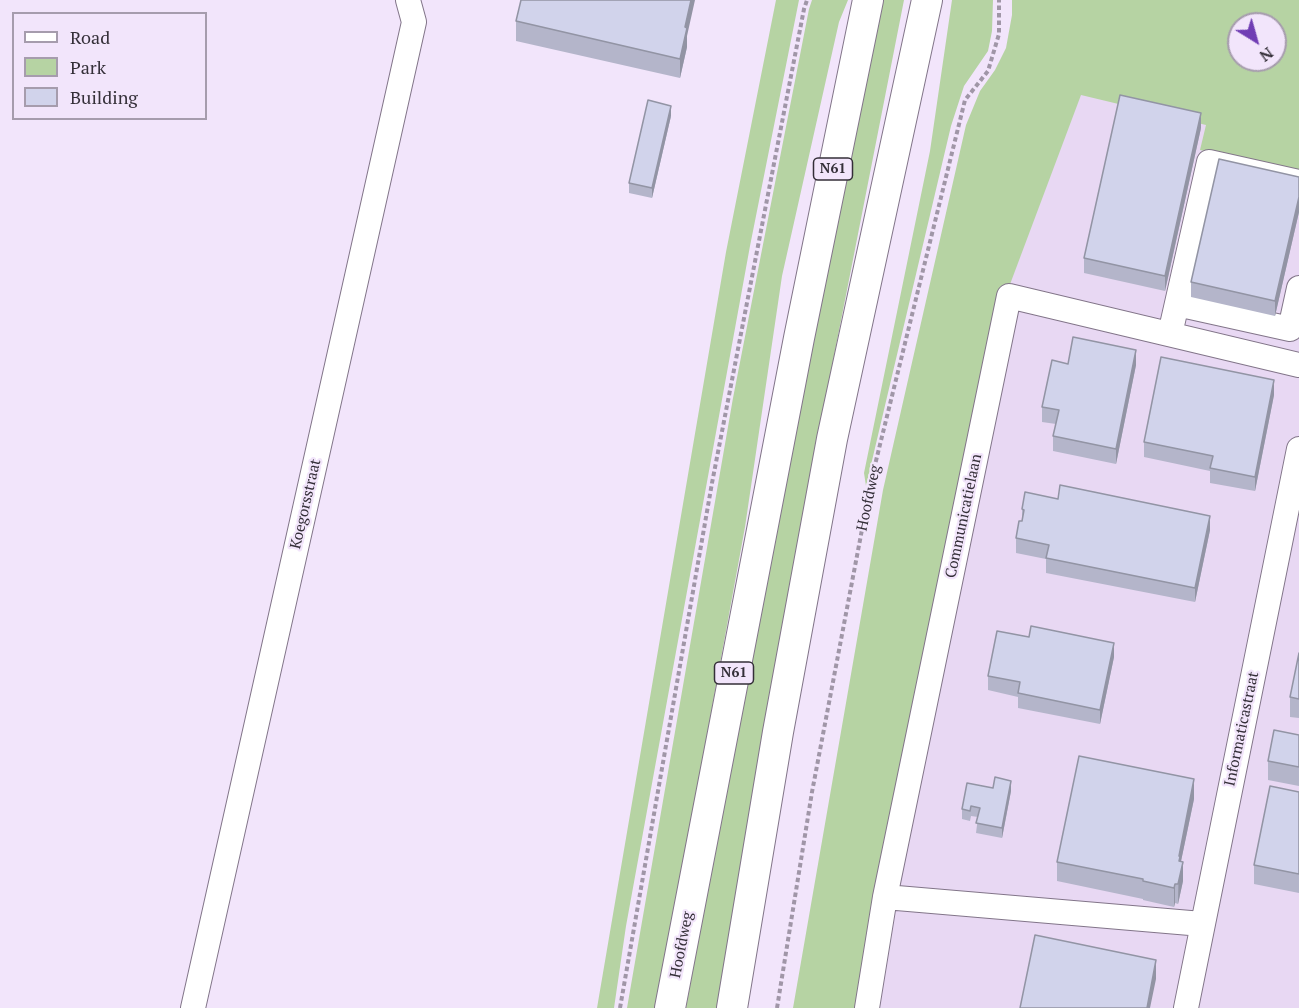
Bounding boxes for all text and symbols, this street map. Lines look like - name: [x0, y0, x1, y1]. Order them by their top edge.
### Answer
- legend: [12, 12, 207, 120]
- north arrow: [1227, 12, 1287, 72]
- text: Road: [70, 25, 110, 49]
- text: N: [1255, 42, 1278, 67]
- text: Park: [70, 55, 106, 79]
- text: Building: [70, 85, 138, 109]
- road number: N61: [814, 158, 852, 180]
- street label: Communicatielaan: [942, 452, 986, 580]
- street label: Koegorsstraat: [287, 457, 325, 551]
- street label: Hoofdweg: [853, 463, 885, 533]
- road number: N61: [714, 662, 754, 684]
- street label: Informaticastraat: [1221, 670, 1263, 788]
- street label: Hoofdweg: [667, 910, 697, 980]

